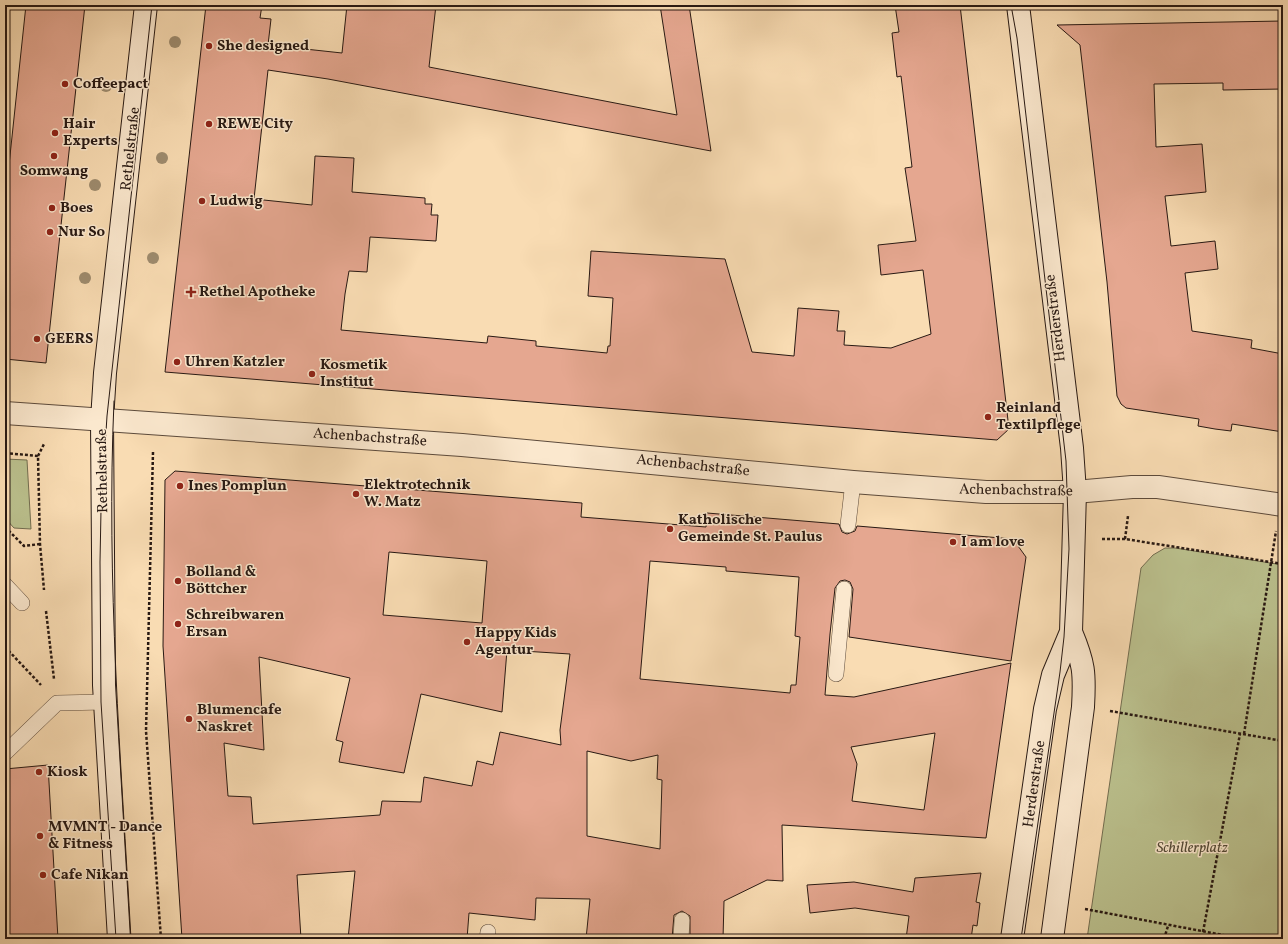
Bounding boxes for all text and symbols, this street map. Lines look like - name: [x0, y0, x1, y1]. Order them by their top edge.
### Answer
- place label: She designed: [217, 36, 309, 57]
- marker: She designed: [204, 41, 214, 51]
- place label: Coffeepact: [73, 74, 148, 95]
- marker: Coffeepact: [60, 79, 70, 89]
- street label: Rethelstraße: [116, 106, 146, 192]
- place label: Hair Experts: [63, 114, 118, 152]
- place label: REWE City: [217, 114, 294, 135]
- marker: REWE City: [204, 119, 214, 129]
- marker: Hair Experts: [50, 128, 60, 138]
- marker: Somwang: [49, 151, 59, 161]
- place label: Somwang: [20, 161, 88, 182]
- place label: Ludwig: [210, 191, 263, 212]
- marker: Ludwig: [197, 196, 207, 206]
- place label: Boes: [60, 198, 93, 219]
- marker: Boes: [47, 203, 57, 213]
- place label: Nur So: [58, 222, 106, 243]
- marker: Nur So: [45, 227, 55, 237]
- street label: Herderstraße: [1040, 273, 1072, 363]
- place label: Rethel Apotheke: [199, 282, 316, 303]
- marker: Rethel Apotheke: [186, 287, 196, 297]
- place label: GEERS: [45, 329, 93, 350]
- marker: GEERS: [32, 334, 42, 344]
- place label: Uhren Katzler: [185, 352, 285, 373]
- place label: Kosmetik Institut: [320, 355, 388, 393]
- marker: Uhren Katzler: [172, 357, 182, 367]
- marker: Kosmetik Institut: [307, 369, 317, 379]
- place label: Reinland Textilpflege: [996, 398, 1081, 436]
- marker: Reinland Textilpflege: [983, 412, 993, 422]
- street label: Achenbachstraße: [312, 424, 428, 452]
- street label: Rethelstraße: [92, 429, 114, 513]
- street label: Achenbachstraße: [635, 450, 751, 482]
- place label: Elektrotechnik W. Matz: [364, 475, 471, 513]
- place label: Ines Pomplun: [188, 476, 287, 497]
- street label: Achenbachstraße: [959, 480, 1073, 502]
- marker: Ines Pomplun: [175, 481, 185, 491]
- marker: Elektrotechnik W. Matz: [351, 489, 361, 499]
- place label: Katholische Gemeinde St. Paulus: [678, 510, 822, 548]
- marker: Katholische Gemeinde St. Paulus: [665, 524, 675, 534]
- place label: I am love: [961, 532, 1025, 553]
- marker: I am love: [948, 537, 958, 547]
- place label: Bolland & Böttcher: [186, 562, 256, 600]
- marker: Bolland & Böttcher: [173, 576, 183, 586]
- place label: Schreibwaren Ersan: [186, 605, 284, 643]
- marker: Schreibwaren Ersan: [173, 619, 183, 629]
- place label: Happy Kids Agentur: [475, 623, 557, 661]
- marker: Happy Kids Agentur: [462, 637, 472, 647]
- place label: Blumencafe Naskret: [197, 700, 282, 738]
- marker: Blumencafe Naskret: [184, 714, 194, 724]
- street label: Herderstraße: [1018, 739, 1052, 829]
- place label: Kiosk: [47, 762, 88, 783]
- marker: Kiosk: [34, 767, 44, 777]
- place label: MVMNT - Dance & Fitness: [48, 817, 163, 855]
- marker: MVMNT - Dance & Fitness: [35, 831, 45, 841]
- park label: Schillerplatz: [1156, 838, 1228, 859]
- place label: Cafe Nikan: [51, 865, 129, 886]
- marker: Cafe Nikan: [38, 870, 48, 880]

